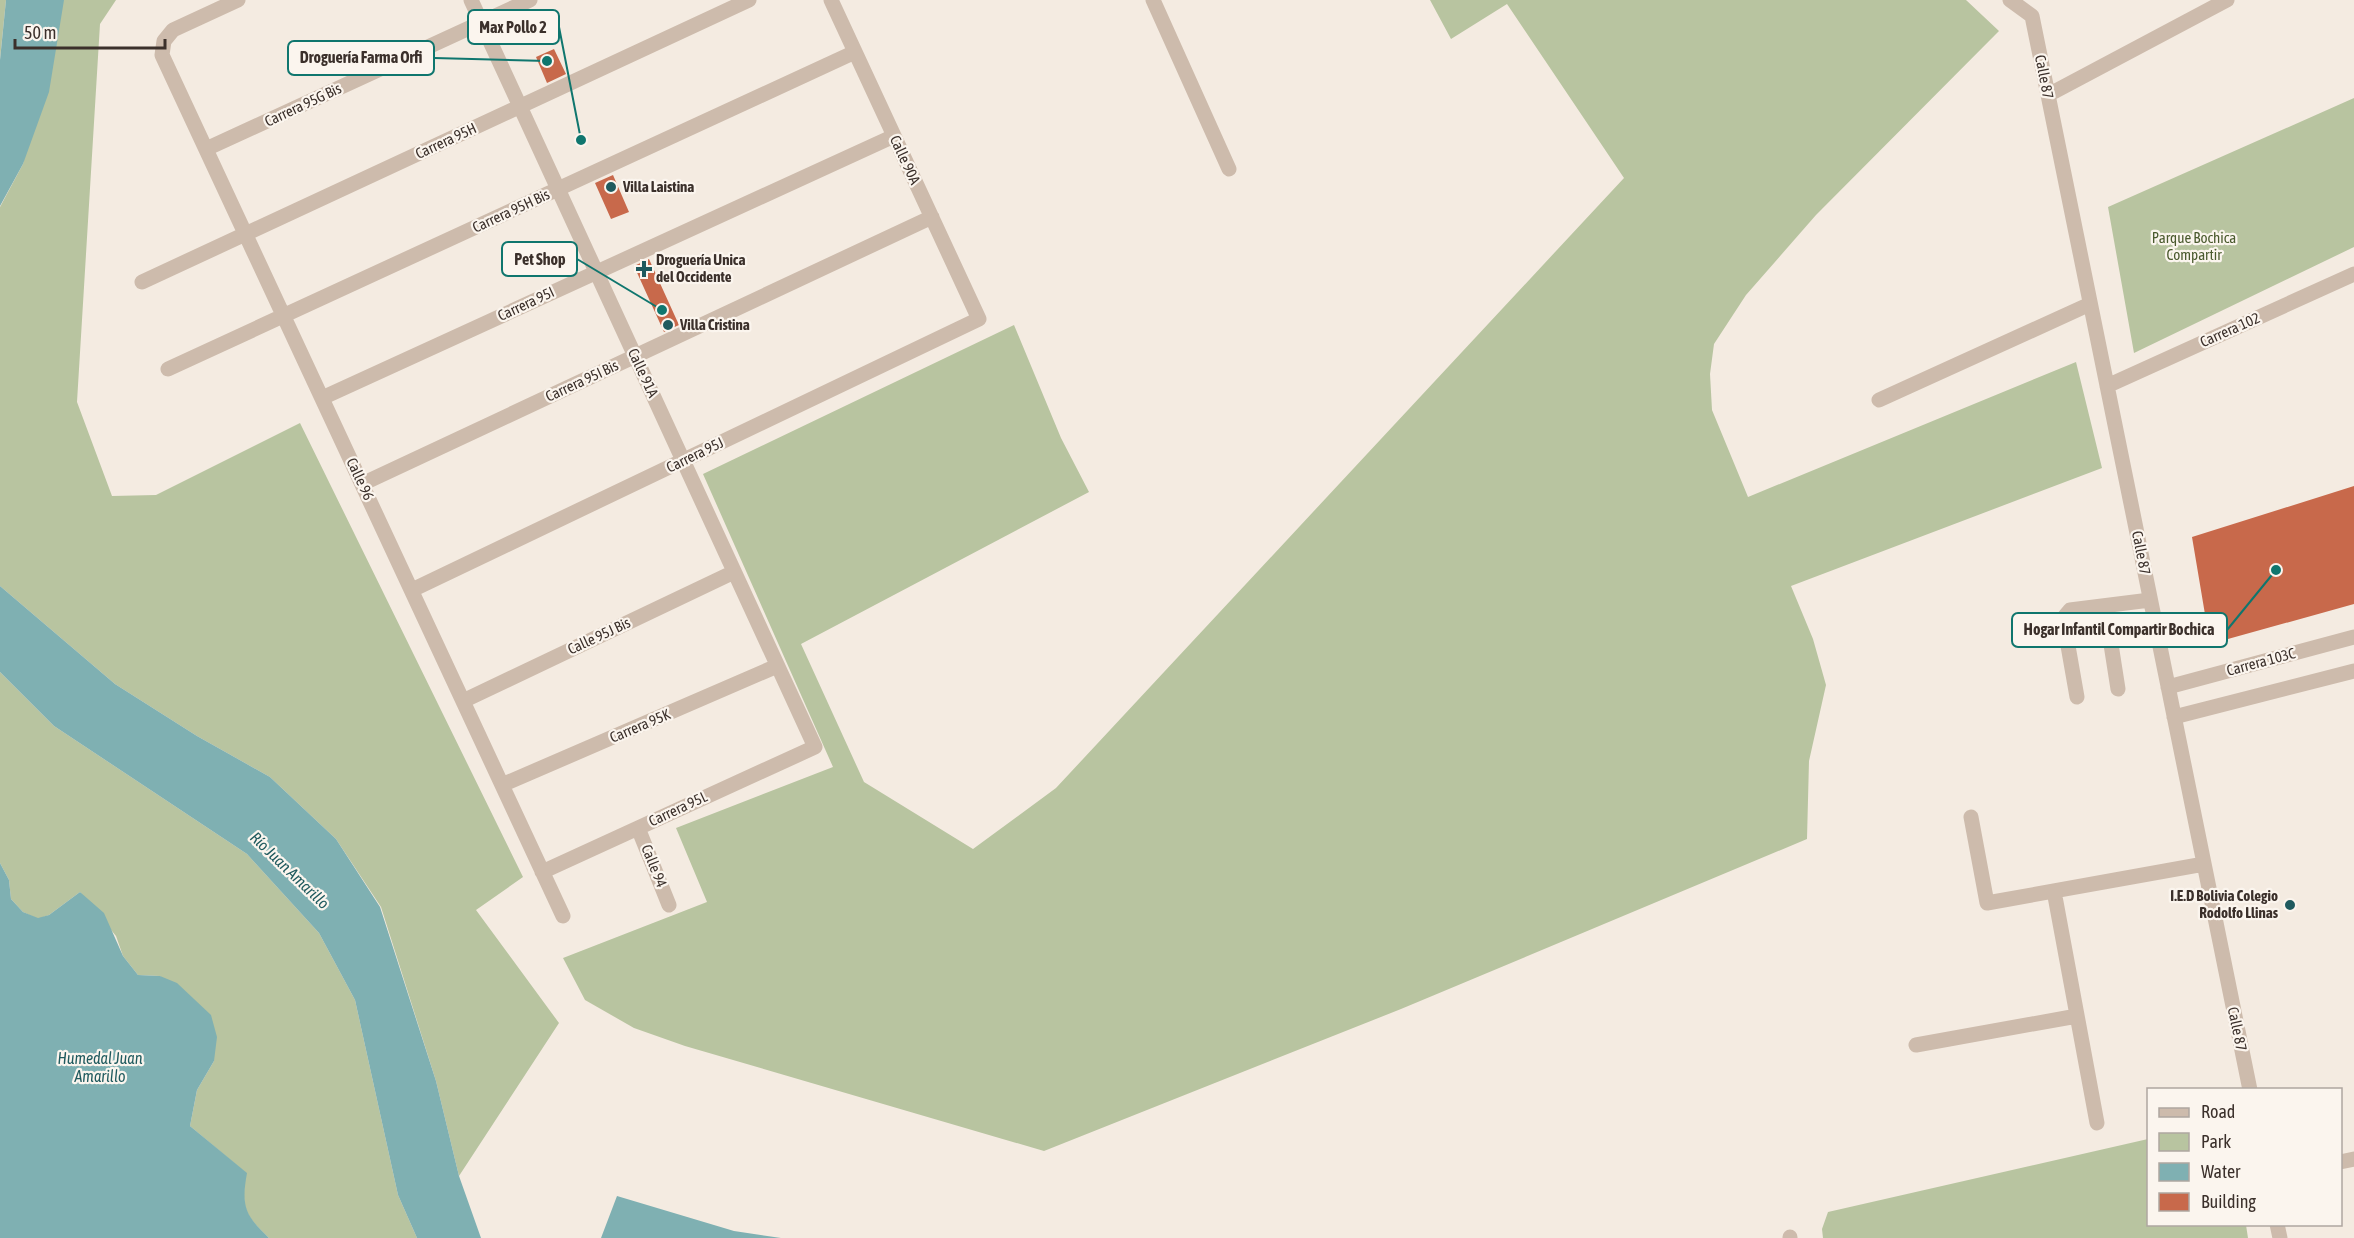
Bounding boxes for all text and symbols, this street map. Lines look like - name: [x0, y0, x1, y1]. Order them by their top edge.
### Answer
- callout: Max Pollo 2: [468, 10, 559, 44]
- scale bar: [15, 12, 165, 50]
- text: Max Pollo 2: [479, 18, 547, 36]
- text: 50 m: [24, 22, 56, 43]
- callout: Droguería Farma Orfi: [288, 41, 434, 75]
- text: Droguería Farma Orfi: [300, 48, 422, 66]
- street label: Calle 87: [2032, 53, 2057, 100]
- street label: Carrera 95G Bis: [262, 79, 344, 130]
- street label: Carrera 95H: [413, 119, 479, 162]
- street label: Calle 90A: [887, 133, 924, 187]
- place label: Villa Laistina: [622, 178, 694, 195]
- marker: Villa Laistina: [604, 180, 618, 194]
- street label: Carrera 95H Bis: [469, 185, 552, 236]
- park label: Parque Bochica Compartir: [2152, 229, 2236, 263]
- callout: Pet Shop: [502, 242, 577, 276]
- text: Pet Shop: [514, 250, 566, 268]
- place label: Droguería Unica del Occidente: [656, 251, 745, 285]
- marker: Droguería Unica del Occidente: [637, 262, 651, 276]
- street label: Carrera 95I: [495, 283, 557, 324]
- street label: Carrera 102: [2197, 309, 2262, 350]
- place label: Villa Cristina: [679, 316, 750, 333]
- marker: Villa Cristina: [661, 318, 675, 332]
- street label: Calle 91A: [625, 346, 662, 400]
- street label: Carrera 95I Bis: [543, 356, 621, 405]
- street label: Carrera 95J: [663, 433, 726, 476]
- street label: Calle 96: [343, 455, 378, 503]
- street label: Calle 87: [2129, 529, 2154, 576]
- callout: Hogar Infantil Compartir Bochica: [2012, 613, 2227, 647]
- street label: Calle 95J Bis: [565, 614, 633, 657]
- text: Hogar Infantil Compartir Bochica: [2024, 620, 2214, 638]
- street label: Carrera 103C: [2225, 644, 2297, 679]
- street label: Carrera 95K: [607, 705, 673, 746]
- street label: Carrera 95L: [646, 788, 710, 829]
- water label: Río Juan Amarillo: [247, 828, 333, 912]
- street label: Calle 94: [638, 842, 671, 890]
- place label: I.E.D Bolivia Colegio Rodolfo Llinas: [2170, 887, 2279, 921]
- marker: I.E.D Bolivia Colegio Rodolfo Llinas: [2283, 898, 2297, 912]
- street label: Calle 87: [2225, 1005, 2250, 1052]
- water label: Humedal Juan Amarillo: [58, 1049, 143, 1085]
- legend: [2147, 1088, 2342, 1226]
- text: Road: [2201, 1101, 2235, 1122]
- text: Park: [2201, 1131, 2231, 1152]
- text: Water: [2201, 1161, 2241, 1182]
- text: Building: [2201, 1191, 2256, 1212]

